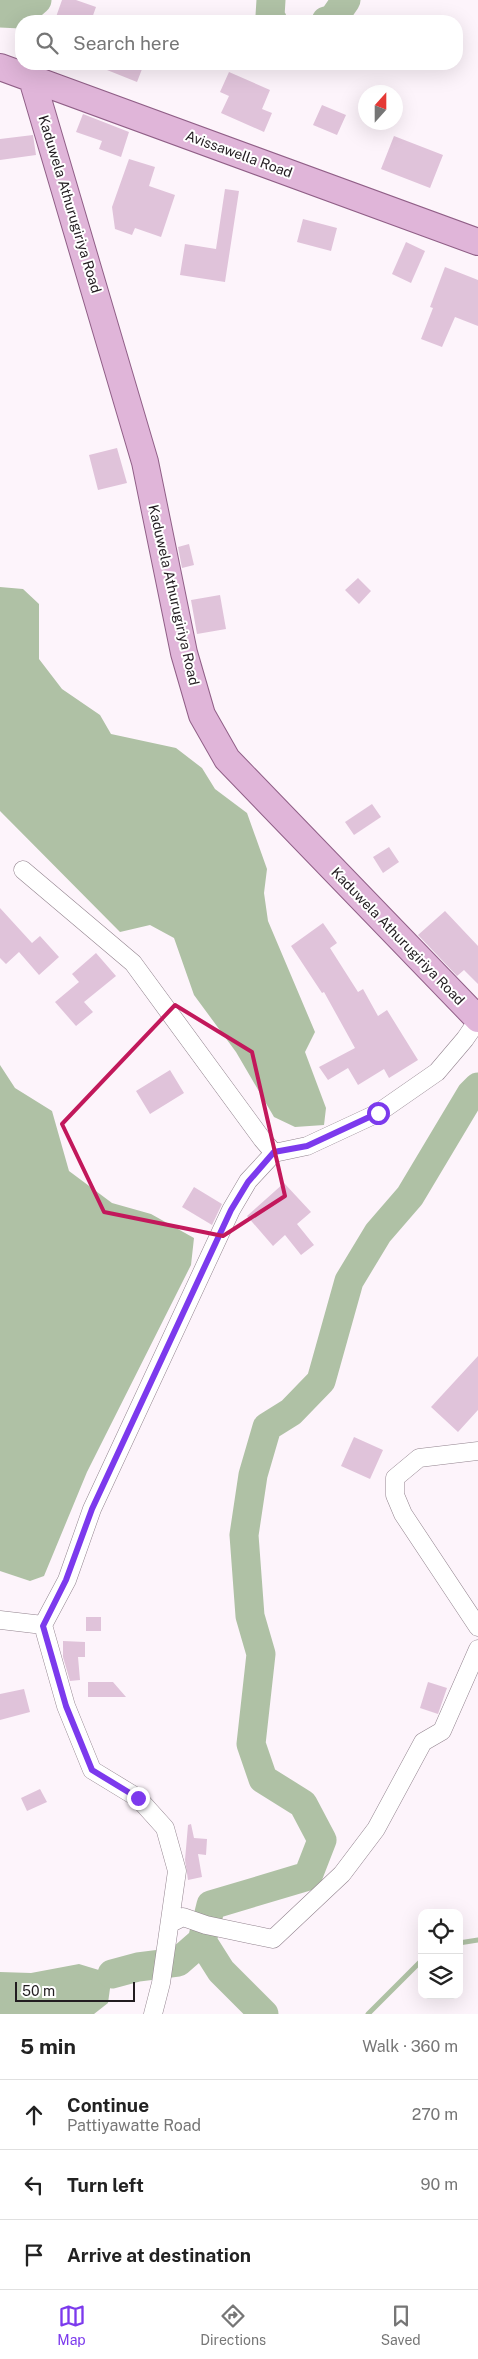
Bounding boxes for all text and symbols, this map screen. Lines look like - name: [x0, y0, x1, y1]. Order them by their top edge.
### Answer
- search box: [15, 15, 463, 70]
- icon: search: [33, 29, 61, 57]
- text: Search here: [73, 32, 180, 54]
- north arrow: [358, 85, 403, 130]
- street label: Kaduwela Athurugiriya Road: [35, 113, 105, 295]
- street label: Avissawella Road: [183, 127, 295, 181]
- street label: Kaduwela Athurugiriya Road: [145, 503, 203, 687]
- street label: Kaduwela Athurugiriya Road: [328, 864, 468, 1008]
- route start: [367, 1102, 390, 1125]
- route end: [127, 1787, 150, 1810]
- map controls: [418, 1909, 463, 1999]
- button: locate: [418, 1909, 463, 1954]
- button: layers: [418, 1954, 463, 1999]
- scale bar: [15, 1979, 135, 2002]
- text: 50 m: [22, 1983, 55, 1999]
- text: 5 min: [20, 2034, 76, 2059]
- text: Walk · 360 m: [362, 2037, 458, 2056]
- text: Continue: [67, 2094, 149, 2116]
- icon: ahead: [20, 2101, 48, 2129]
- text: 270 m: [412, 2105, 458, 2124]
- text: Pattiyawatte Road: [67, 2116, 201, 2135]
- icon: left: [20, 2171, 48, 2199]
- text: Turn left: [67, 2174, 144, 2196]
- text: 90 m: [421, 2175, 458, 2194]
- icon: arrive: [20, 2241, 48, 2269]
- text: Arrive at destination: [67, 2244, 251, 2266]
- tab: Map: [57, 2302, 86, 2348]
- tab: Directions: [200, 2302, 266, 2348]
- tab: Saved: [381, 2302, 421, 2348]

